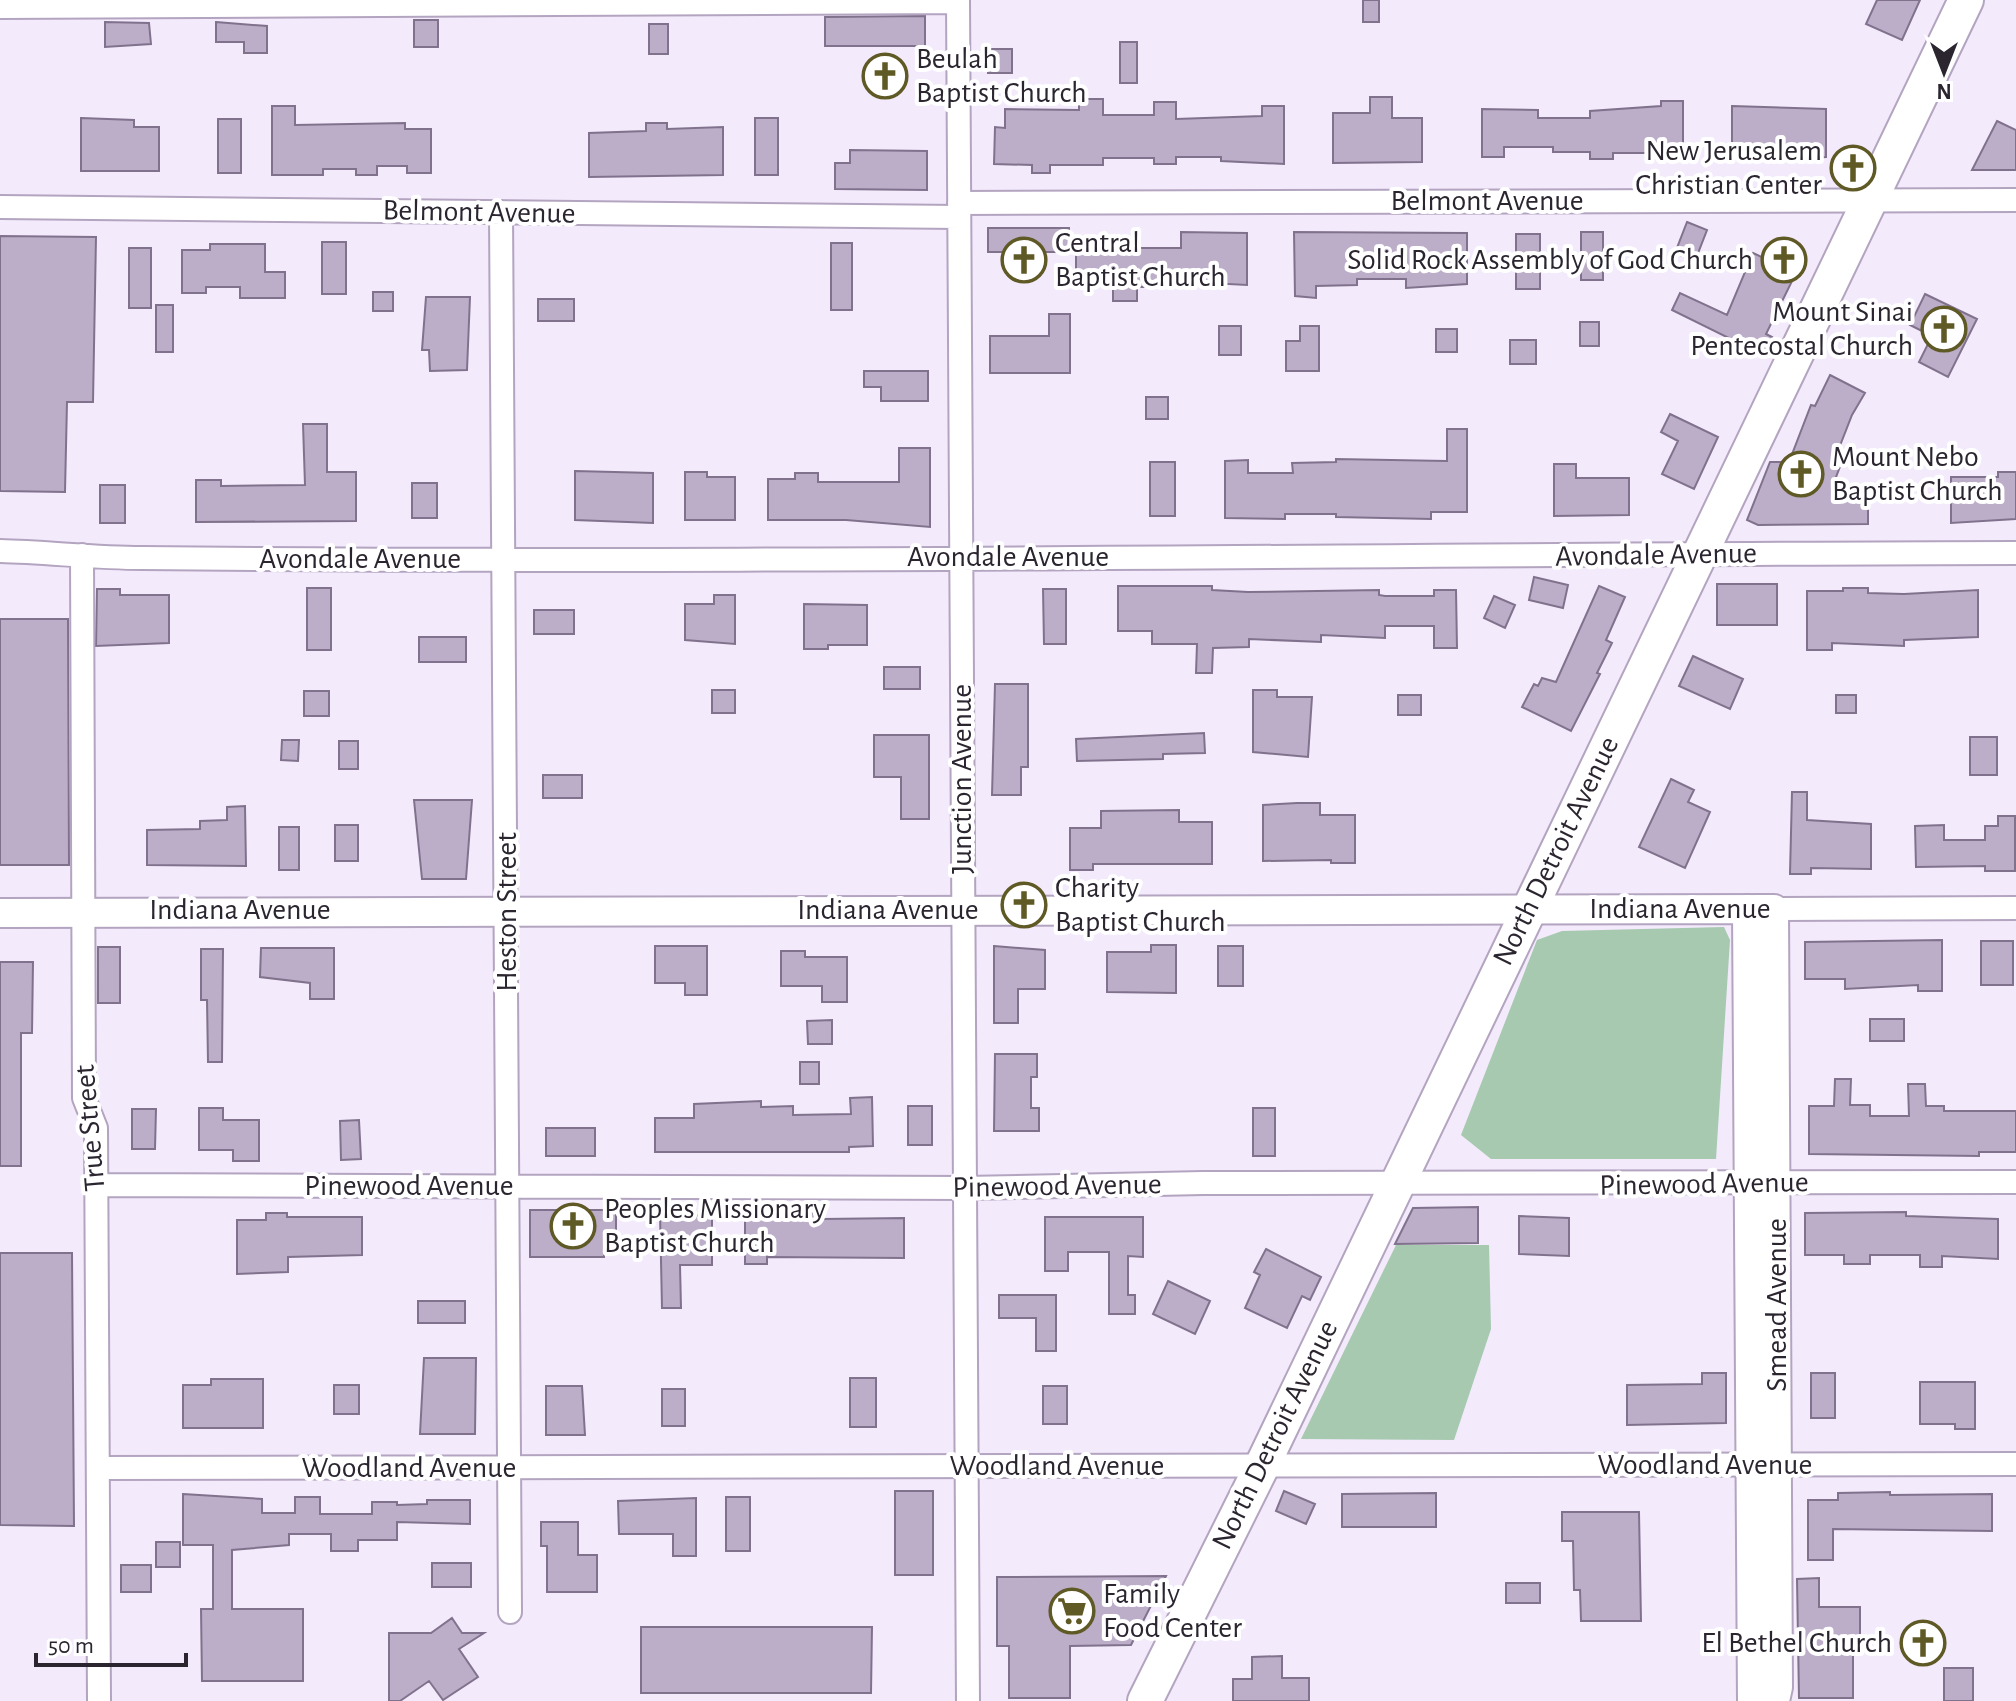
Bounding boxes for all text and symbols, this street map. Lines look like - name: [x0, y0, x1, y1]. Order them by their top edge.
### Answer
- north arrow: [1904, 32, 1984, 112]
- place label: Beulah Baptist Church: [916, 44, 1087, 108]
- church icon: Beulah Baptist Church: [861, 52, 909, 100]
- text: N: [1936, 80, 1952, 102]
- place label: New Jerusalem Christian Center: [1635, 136, 1822, 200]
- church icon: New Jerusalem Christian Center: [1829, 144, 1877, 192]
- street label: Belmont Avenue: [1391, 186, 1583, 216]
- street label: Belmont Avenue: [382, 195, 576, 229]
- place label: Central Baptist Church: [1055, 228, 1226, 292]
- church icon: Central Baptist Church: [1000, 236, 1048, 284]
- church icon: Solid Rock Assembly of God Church: [1760, 236, 1808, 284]
- place label: Solid Rock Assembly of God Church: [1347, 245, 1753, 275]
- place label: Mount Sinai Pentecostal Church: [1690, 297, 1913, 361]
- church icon: Mount Sinai Pentecostal Church: [1920, 305, 1968, 353]
- place label: Mount Nebo Baptist Church: [1832, 442, 2003, 506]
- church icon: Mount Nebo Baptist Church: [1777, 450, 1825, 498]
- street label: Avondale Avenue: [1555, 538, 1757, 572]
- street label: Avondale Avenue: [907, 542, 1109, 572]
- street label: Avondale Avenue: [259, 544, 461, 574]
- street label: Junction Avenue: [947, 684, 977, 874]
- street label: North Detroit Avenue: [1488, 732, 1624, 970]
- street label: Heston Street: [492, 832, 522, 992]
- place label: Charity Baptist Church: [1055, 873, 1226, 937]
- church icon: Charity Baptist Church: [1000, 881, 1048, 929]
- street label: Indiana Avenue: [1589, 894, 1771, 924]
- street label: Indiana Avenue: [149, 895, 331, 925]
- street label: Indiana Avenue: [797, 895, 979, 925]
- street label: True Street: [69, 1063, 110, 1193]
- street label: Pinewood Avenue: [1599, 1167, 1809, 1201]
- street label: Pinewood Avenue: [952, 1169, 1162, 1203]
- street label: Pinewood Avenue: [304, 1171, 514, 1201]
- place label: Peoples Missionary Baptist Church: [604, 1194, 826, 1258]
- church icon: Peoples Missionary Baptist Church: [549, 1202, 597, 1250]
- street label: Smead Avenue: [1762, 1218, 1792, 1392]
- street label: North Detroit Avenue: [1207, 1316, 1343, 1554]
- street label: Woodland Avenue: [1598, 1450, 1812, 1480]
- street label: Woodland Avenue: [950, 1451, 1164, 1481]
- street label: Woodland Avenue: [302, 1453, 516, 1483]
- place label: Family Food Center: [1103, 1579, 1242, 1643]
- supermarket icon: Family Food Center: [1048, 1587, 1096, 1635]
- scale bar: [36, 1617, 186, 1667]
- church icon: El Bethel Church: [1899, 1619, 1947, 1667]
- place label: El Bethel Church: [1701, 1628, 1892, 1658]
- text: 50 m: [48, 1634, 94, 1658]

